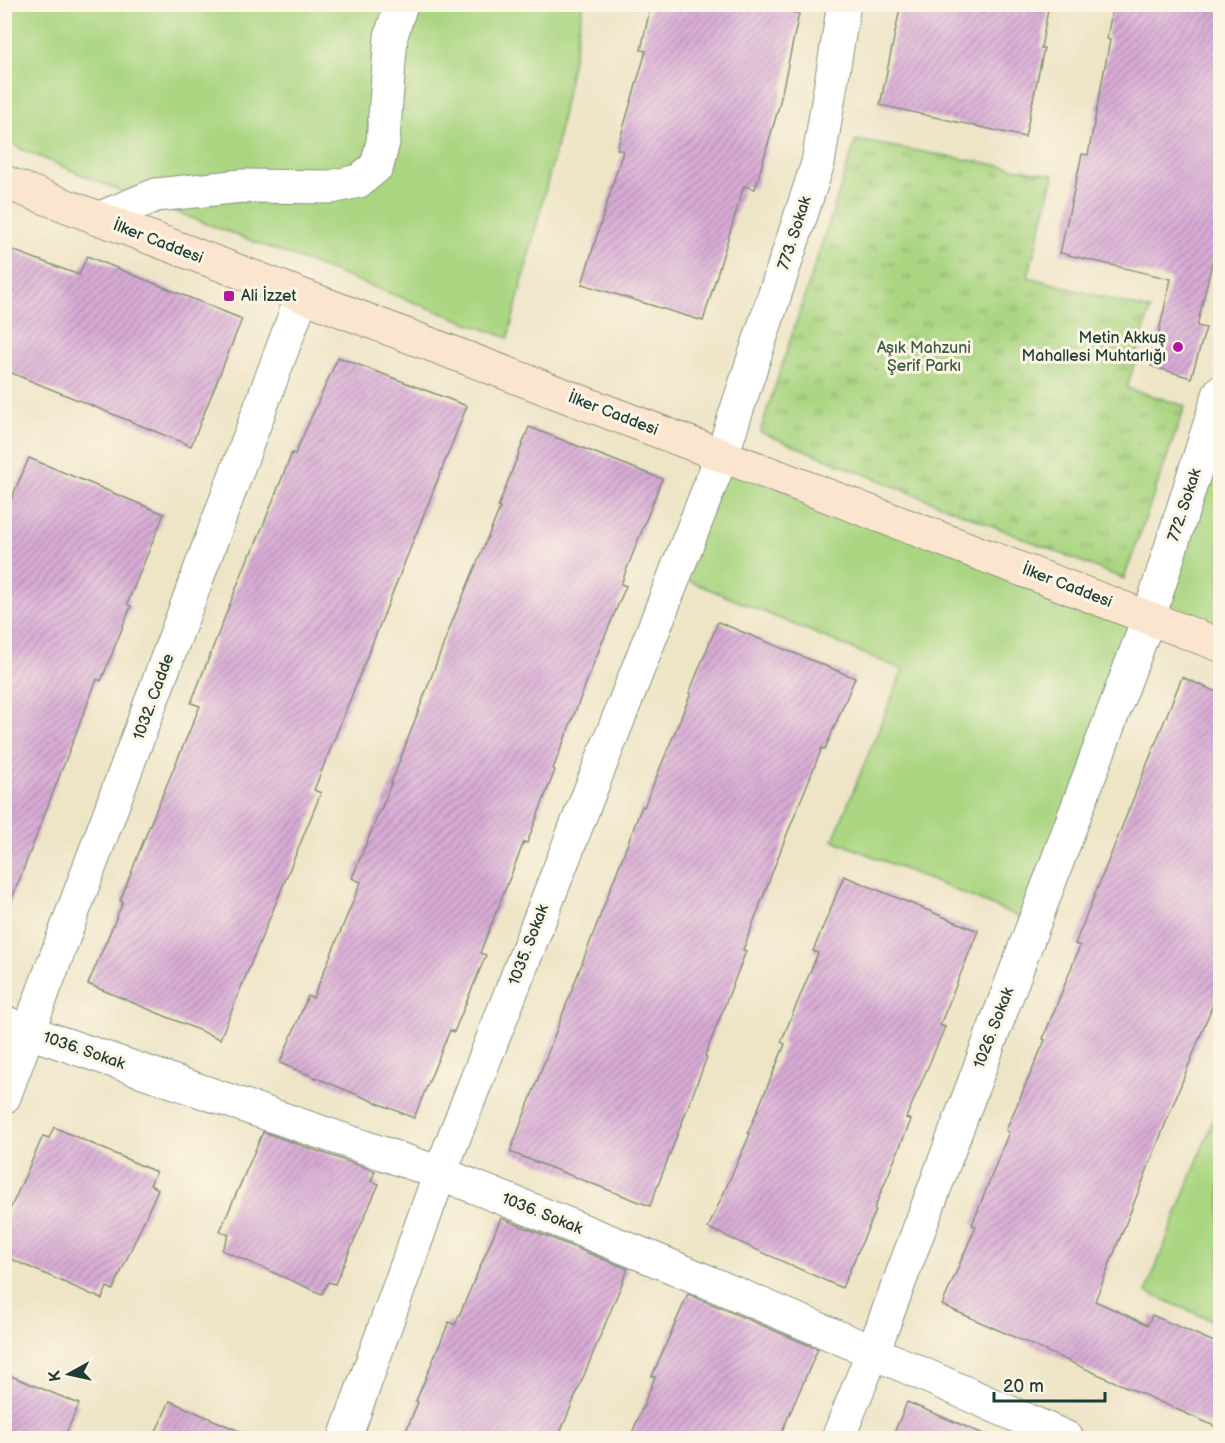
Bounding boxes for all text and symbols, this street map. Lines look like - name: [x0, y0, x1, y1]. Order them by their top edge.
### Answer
- street label: 773. Sokak: [774, 194, 816, 272]
- street label: İlker Caddesi: [110, 214, 207, 268]
- place label: Ali İzzet: [241, 285, 297, 306]
- marker: Ali İzzet: [222, 289, 236, 303]
- place label: Metin Akkuş Mahallesi Muhtarlığı: [1022, 329, 1166, 366]
- park label: Aşık Mahzuni Şerif Parkı: [877, 339, 971, 376]
- marker: Metin Akkuş Mahallesi Muhtarlığı: [1171, 340, 1185, 354]
- street label: İlker Caddesi: [565, 386, 662, 440]
- street label: 772. Sokak: [1164, 466, 1206, 544]
- street label: İlker Caddesi: [1019, 558, 1116, 612]
- street label: 1032. Cadde: [130, 651, 179, 743]
- street label: 1035. Sokak: [505, 902, 553, 988]
- street label: 1026. Sokak: [970, 985, 1018, 1071]
- street label: 1036. Sokak: [40, 1028, 128, 1074]
- street label: 1036. Sokak: [499, 1189, 585, 1239]
- north arrow: [39, 1344, 99, 1404]
- scale bar: [994, 1365, 1105, 1403]
- text: K: [45, 1369, 66, 1383]
- text: 20 m: [1003, 1376, 1044, 1397]

